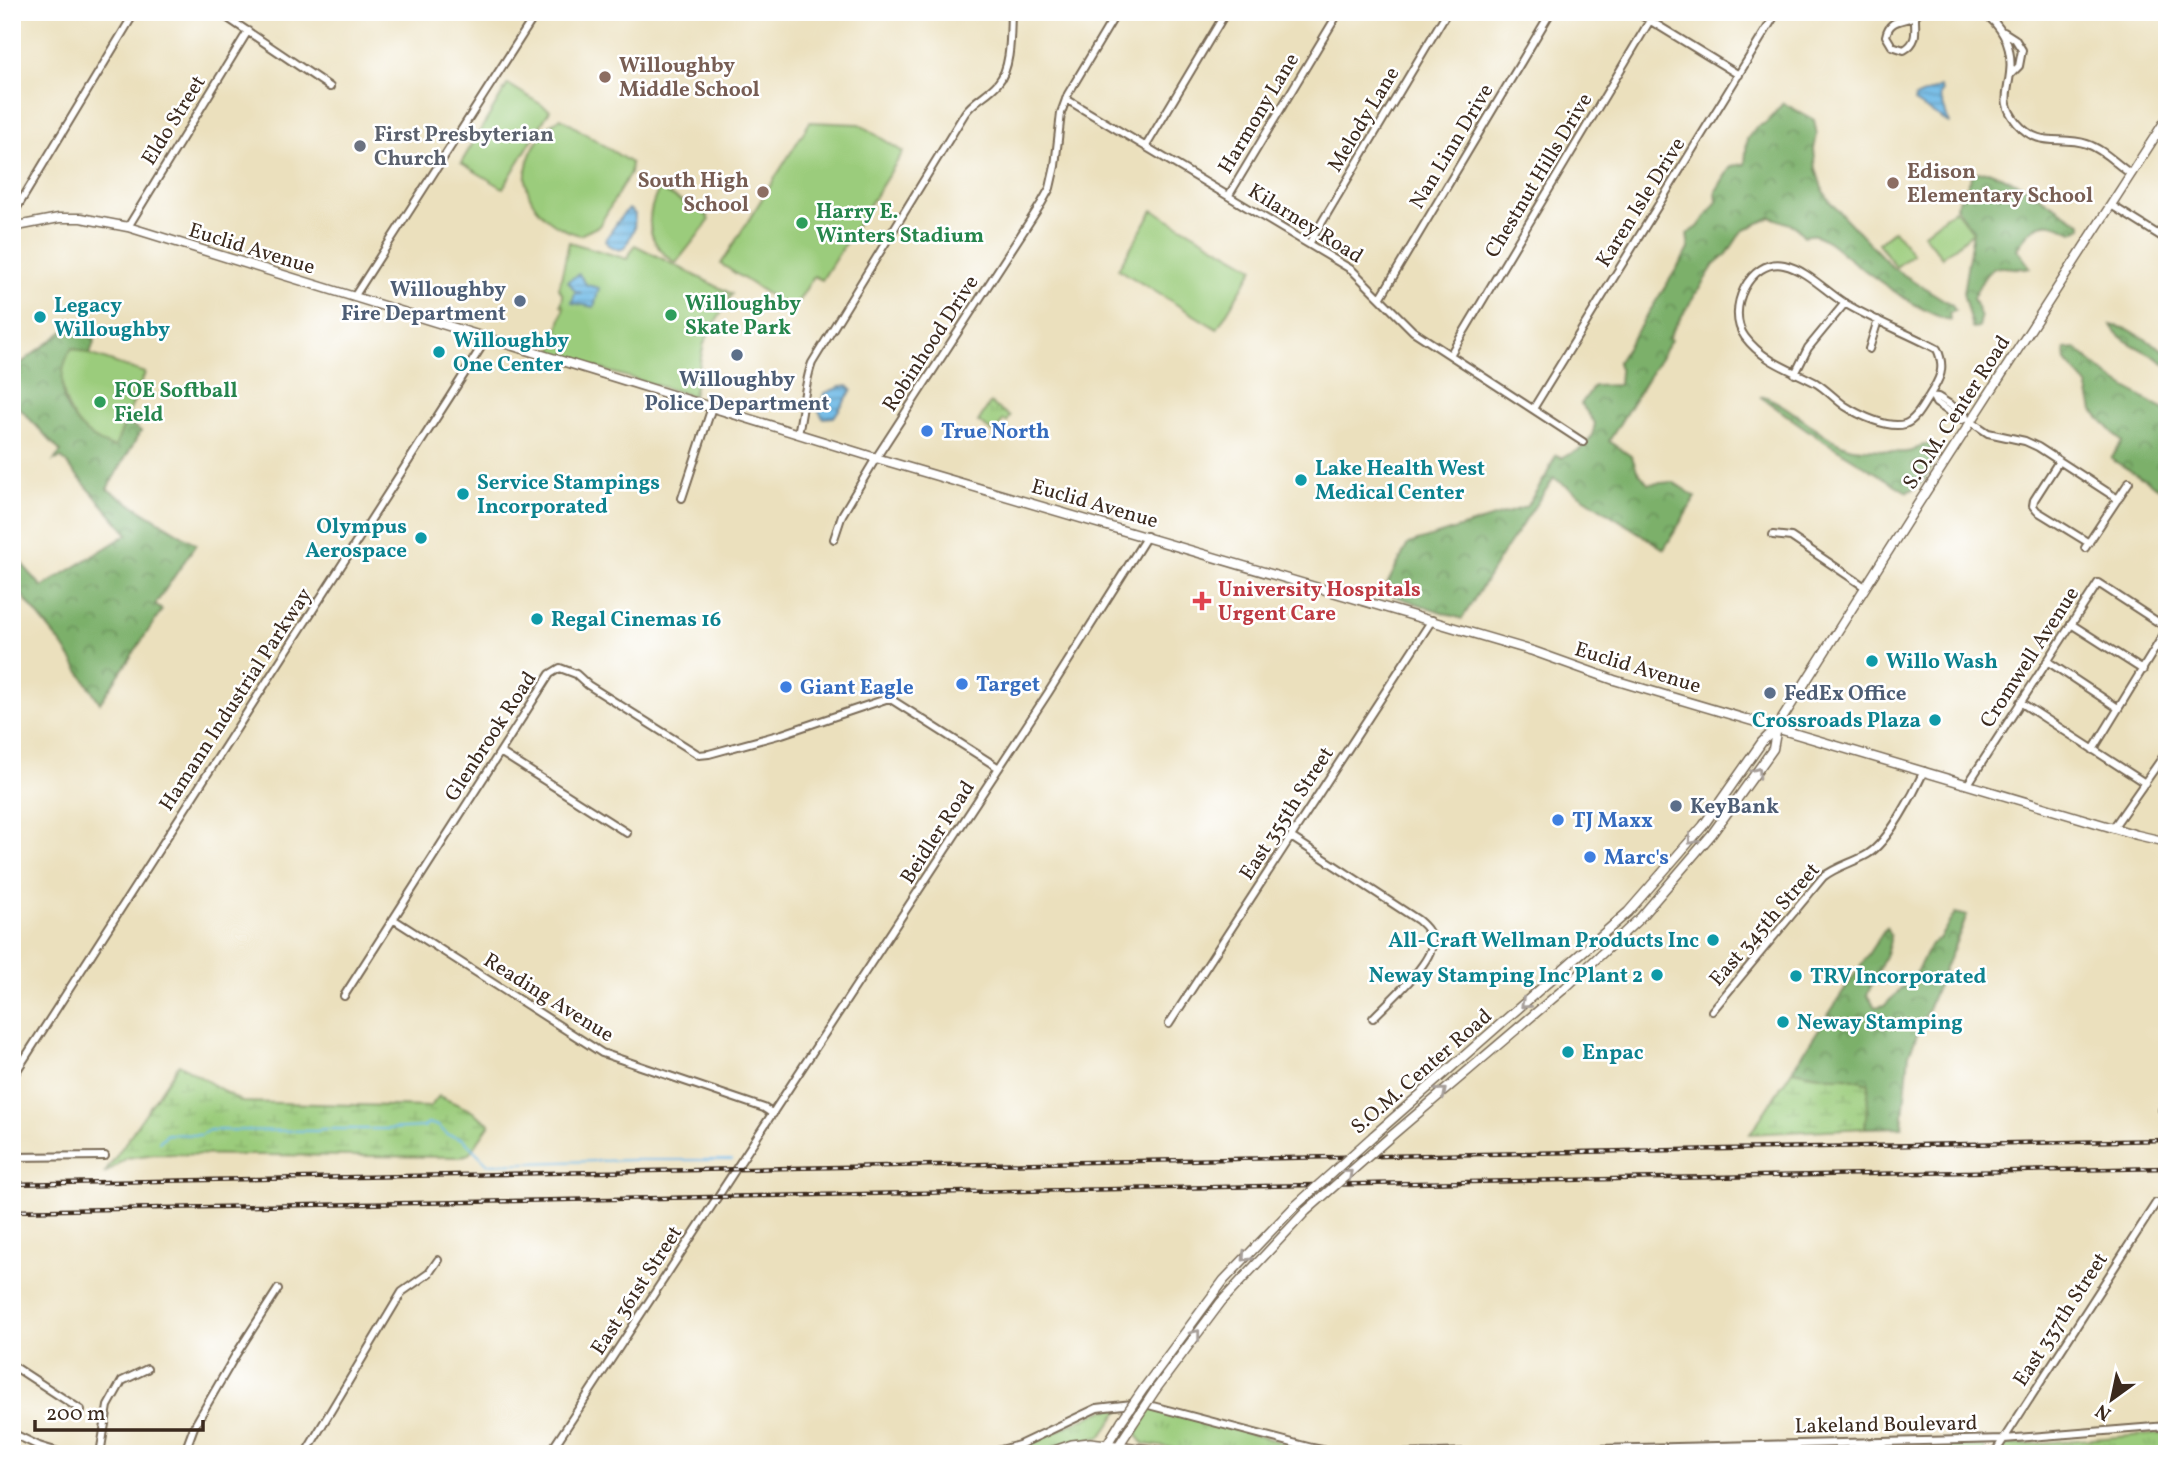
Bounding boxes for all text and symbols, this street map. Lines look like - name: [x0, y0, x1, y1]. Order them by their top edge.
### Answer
- street label: Harmony Lane: [1212, 48, 1307, 180]
- place label: Willoughby Middle School: [619, 52, 760, 105]
- street label: Melody Lane: [1321, 62, 1407, 178]
- marker: Willoughby Middle School: [597, 69, 613, 85]
- street label: Eldo Street: [135, 70, 213, 171]
- street label: Nan Linn Drive: [1403, 79, 1501, 215]
- street label: Chestnut Hills Drive: [1479, 88, 1600, 264]
- place label: First Presbyterian Church: [374, 121, 554, 174]
- street label: Karen Isle Drive: [1590, 132, 1693, 273]
- marker: First Presbyterian Church: [352, 138, 368, 154]
- place label: Edison Elementary School: [1907, 158, 2093, 211]
- place label: South High School: [638, 167, 749, 220]
- marker: Edison Elementary School: [1885, 175, 1901, 191]
- street label: Kilarney Road: [1242, 177, 1368, 271]
- marker: South High School: [755, 184, 771, 200]
- place label: Harry E. Winters Stadium: [816, 198, 984, 251]
- marker: Harry E. Winters Stadium: [794, 215, 810, 231]
- street label: Euclid Avenue: [185, 216, 318, 282]
- street label: Robinhood Drive: [876, 270, 986, 418]
- place label: Willoughby Fire Department: [341, 276, 506, 329]
- place label: Willoughby Skate Park: [685, 290, 801, 343]
- place label: Legacy Willoughby: [54, 292, 170, 345]
- marker: Willoughby Fire Department: [512, 293, 528, 309]
- marker: Willoughby Skate Park: [663, 307, 679, 323]
- marker: Legacy Willoughby: [32, 309, 48, 325]
- place label: Willoughby One Center: [453, 327, 569, 380]
- street label: S.O.M. Center Road: [1896, 330, 2018, 496]
- marker: Willoughby One Center: [431, 344, 447, 360]
- marker: Willoughby Police Department: [729, 347, 745, 363]
- place label: Willoughby Police Department: [645, 366, 830, 419]
- place label: FOE Softball Field: [114, 377, 238, 430]
- marker: FOE Softball Field: [92, 394, 108, 410]
- place label: True North: [941, 418, 1050, 447]
- marker: True North: [919, 423, 935, 439]
- place label: Lake Health West Medical Center: [1315, 455, 1485, 508]
- place label: Service Stampings Incorporated: [477, 469, 660, 522]
- street label: Euclid Avenue: [1028, 472, 1161, 536]
- marker: Lake Health West Medical Center: [1293, 472, 1309, 488]
- marker: Service Stampings Incorporated: [455, 486, 471, 502]
- place label: Olympus Aerospace: [305, 513, 407, 566]
- marker: Olympus Aerospace: [413, 530, 429, 546]
- place label: University Hospitals Urgent Care: [1218, 576, 1421, 629]
- street label: Hamann Industrial Parkway: [153, 582, 320, 817]
- street label: Cromwell Avenue: [1974, 582, 2087, 734]
- marker: University Hospitals Urgent Care: [1192, 591, 1212, 611]
- place label: Regal Cinemas 16: [551, 606, 721, 635]
- marker: Regal Cinemas 16: [529, 611, 545, 627]
- street label: Euclid Avenue: [1571, 635, 1704, 701]
- place label: Willo Wash: [1886, 648, 1998, 677]
- marker: Willo Wash: [1864, 653, 1880, 669]
- street label: Glenbrook Road: [438, 666, 544, 807]
- place label: Target: [976, 671, 1040, 700]
- place label: Giant Eagle: [800, 674, 914, 703]
- marker: Target: [954, 676, 970, 692]
- marker: Giant Eagle: [778, 679, 794, 695]
- place label: FedEx Office: [1784, 680, 1906, 709]
- marker: FedEx Office: [1762, 685, 1778, 701]
- place label: Crossroads Plaza: [1752, 707, 1921, 736]
- marker: Crossroads Plaza: [1927, 712, 1943, 728]
- street label: East 355th Street: [1233, 741, 1341, 886]
- one-way arrow: [1749, 767, 1761, 780]
- street label: Beidler Road: [894, 775, 983, 890]
- place label: KeyBank: [1690, 793, 1779, 822]
- marker: KeyBank: [1668, 798, 1684, 814]
- place label: TJ Maxx: [1572, 807, 1653, 836]
- marker: TJ Maxx: [1550, 812, 1566, 828]
- one-way arrow: [1688, 831, 1700, 844]
- place label: Marc's: [1604, 844, 1669, 873]
- marker: Marc's: [1582, 849, 1598, 865]
- street label: East 345th Street: [1703, 857, 1827, 993]
- place label: All-Craft Wellman Products Inc: [1388, 927, 1699, 956]
- marker: All-Craft Wellman Products Inc: [1705, 932, 1721, 948]
- street label: Reading Avenue: [477, 947, 619, 1050]
- place label: Neway Stamping Inc Plant 2: [1369, 962, 1643, 991]
- place label: TRV Incorporated: [1810, 963, 1986, 992]
- marker: Neway Stamping Inc Plant 2: [1649, 967, 1665, 983]
- marker: TRV Incorporated: [1788, 968, 1804, 984]
- one-way arrow: [1520, 996, 1533, 1008]
- street label: S.O.M. Center Road: [1345, 1003, 1499, 1142]
- place label: Neway Stamping: [1797, 1009, 1963, 1038]
- marker: Neway Stamping: [1775, 1014, 1791, 1030]
- place label: Enpac: [1582, 1039, 1644, 1068]
- marker: Enpac: [1560, 1044, 1576, 1060]
- one-way arrow: [1433, 1088, 1446, 1100]
- one-way arrow: [1340, 1170, 1353, 1182]
- street label: East 361st Street: [585, 1221, 690, 1361]
- street label: East 337th Street: [2007, 1247, 2115, 1392]
- one-way arrow: [1241, 1248, 1254, 1261]
- one-way arrow: [1188, 1329, 1201, 1341]
- north arrow: [2078, 1364, 2148, 1434]
- scale bar: [35, 1389, 203, 1433]
- text: N: [2091, 1397, 2117, 1426]
- text: 200 m: [46, 1400, 106, 1429]
- street label: Lakeland Boulevard: [1794, 1409, 1978, 1442]

